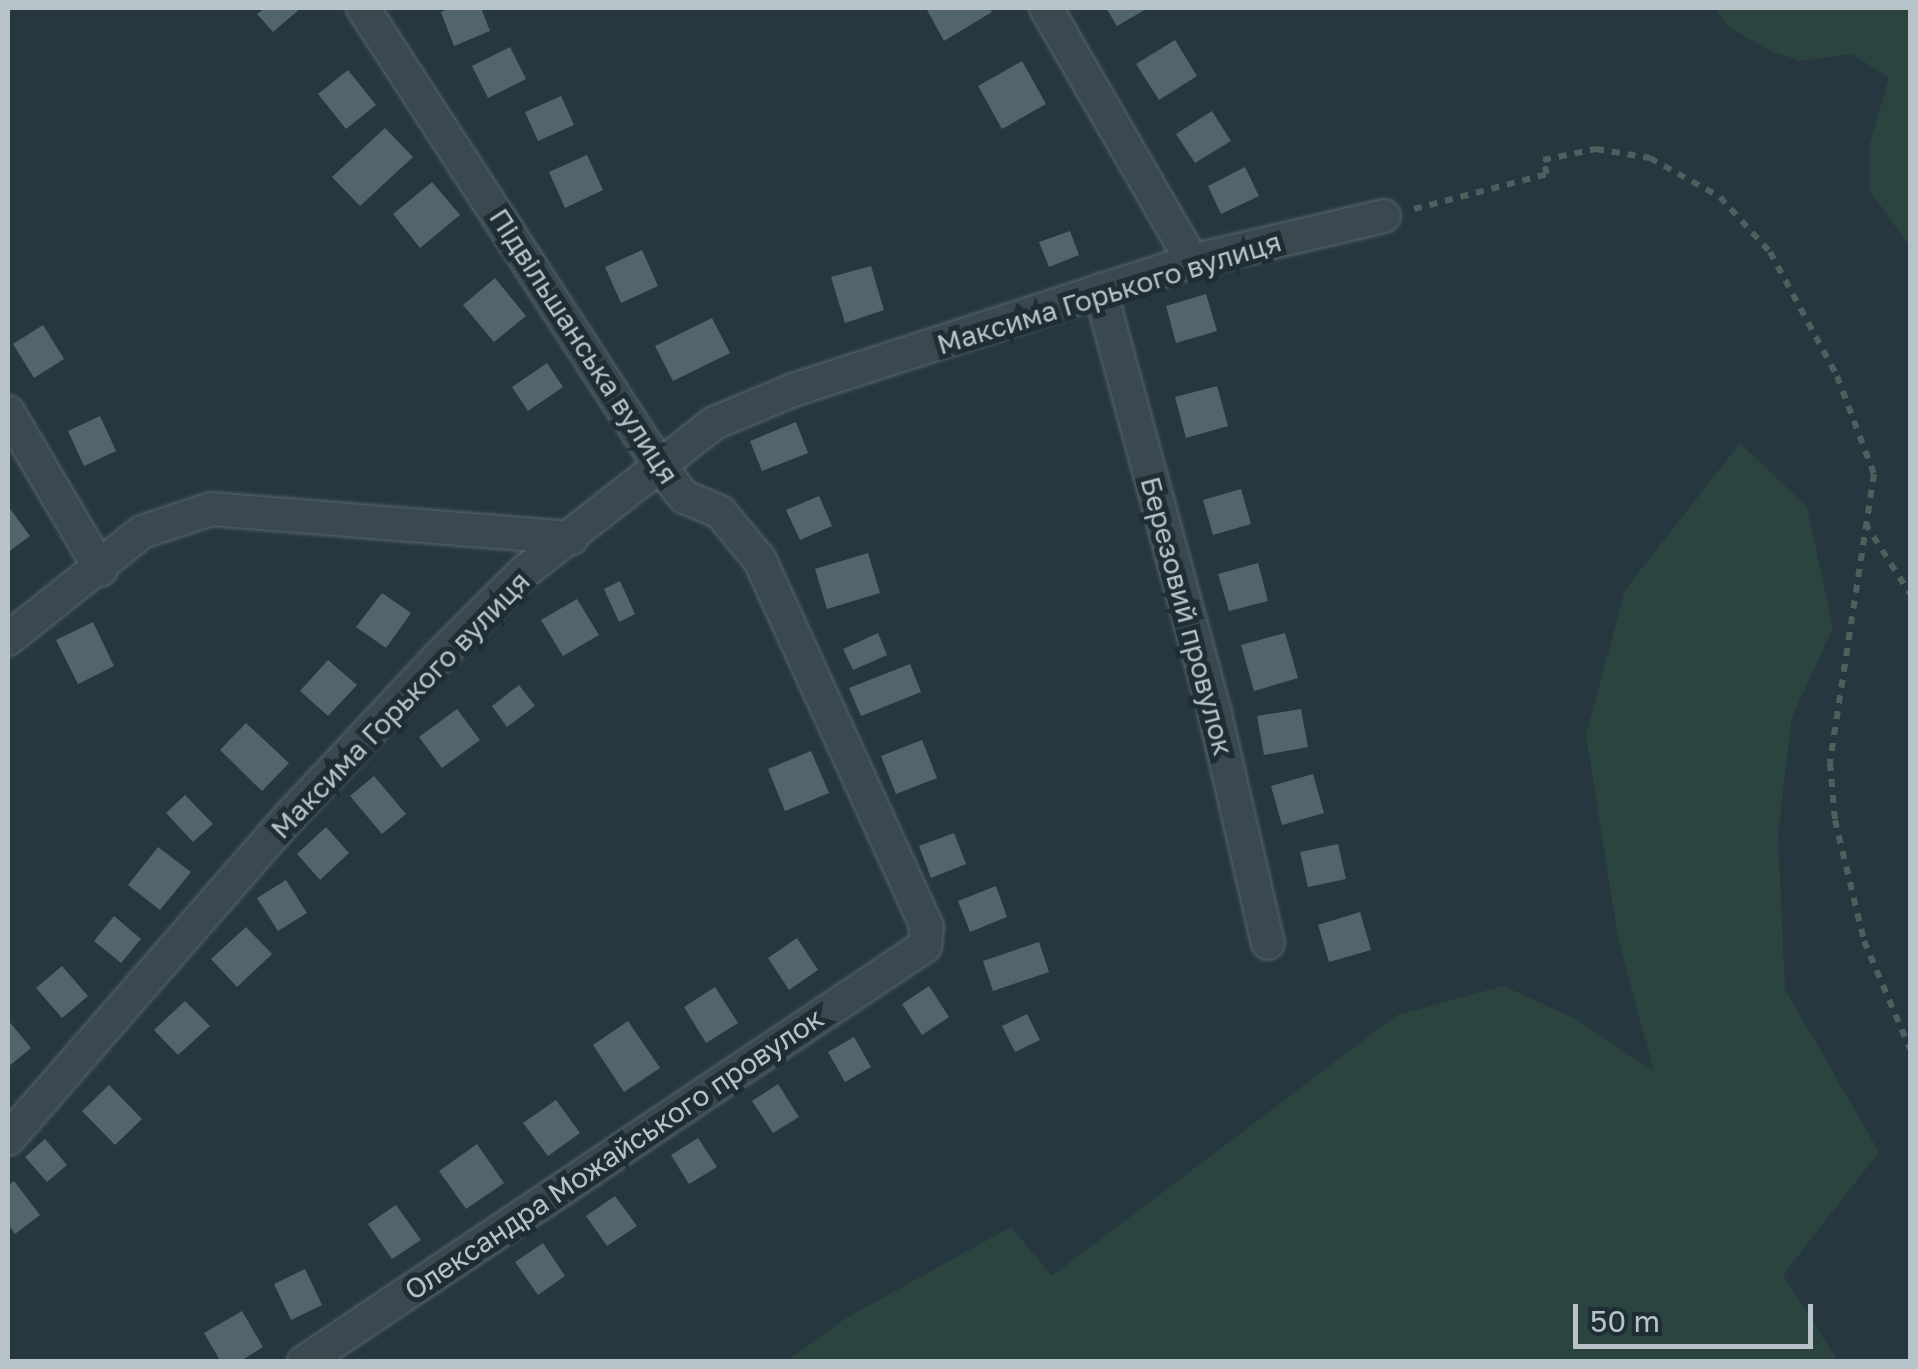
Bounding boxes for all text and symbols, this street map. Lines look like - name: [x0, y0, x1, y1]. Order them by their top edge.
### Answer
- street label: Підвільшанська вулиця: [482, 202, 686, 490]
- street label: Максима Горького вулиця: [933, 225, 1285, 361]
- street label: Березовий провулок: [1134, 473, 1240, 759]
- street label: Максима Горького вулиця: [263, 564, 537, 846]
- street label: Олександра Можайського провулок: [398, 1001, 830, 1307]
- scale bar: [1578, 1284, 1818, 1346]
- text: 50 m: [1590, 1303, 1660, 1339]

